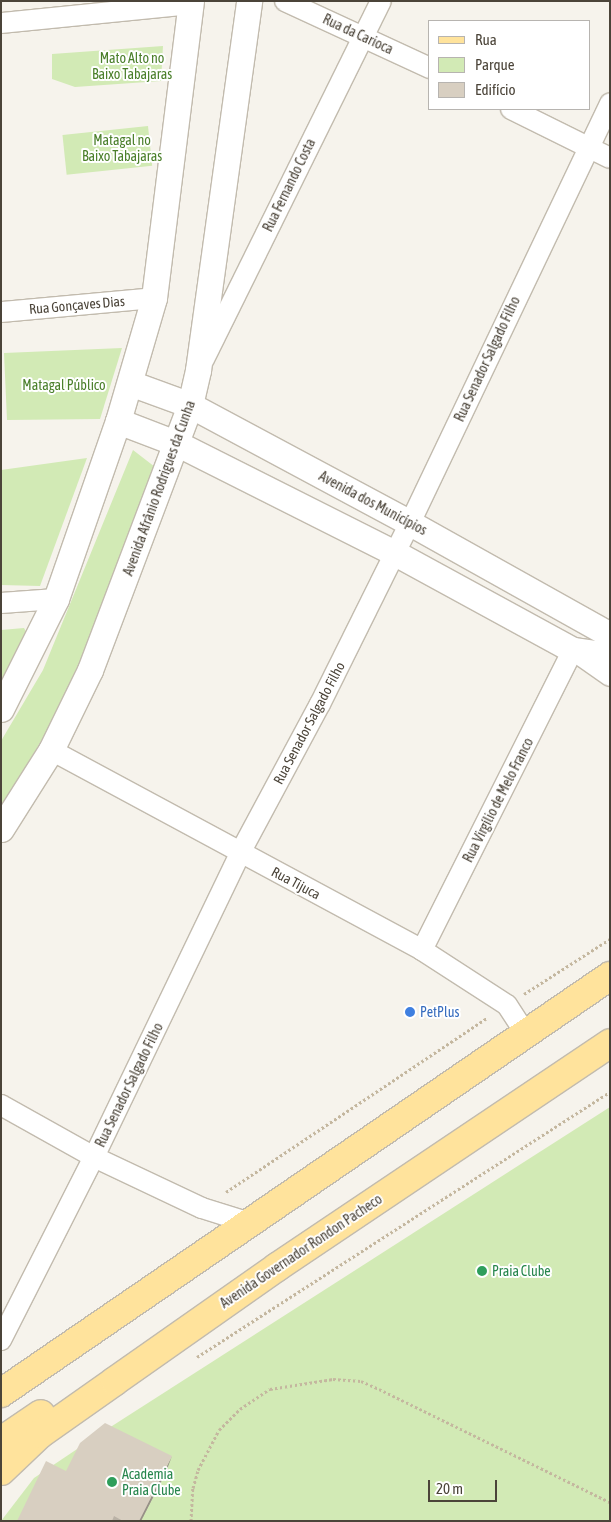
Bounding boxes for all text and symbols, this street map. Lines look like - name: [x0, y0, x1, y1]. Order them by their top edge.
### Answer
- street label: Rua da Carioca: [320, 10, 396, 58]
- legend: [428, 20, 591, 110]
- text: Rua: [475, 31, 497, 48]
- park label: Mato Alto no Baixo Tabajaras: [92, 50, 172, 82]
- text: Parque: [475, 56, 515, 73]
- text: Edifício: [475, 81, 516, 98]
- park label: Matagal no Baixo Tabajaras: [82, 132, 162, 164]
- street label: Rua Fernando Costa: [259, 136, 319, 234]
- street label: Rua Gonçaves Dias: [28, 292, 126, 318]
- street label: Rua Senador Salgado Filho: [451, 294, 523, 424]
- park label: Matagal Público: [22, 377, 106, 393]
- street label: Avenida Afrânio Rodrigues da Cunha: [119, 398, 199, 578]
- street label: Avenida dos Municípios: [316, 467, 430, 539]
- street label: Rua Senador Salgado Filho: [270, 659, 348, 787]
- street label: Rua Virgílio de Melo Franco: [459, 735, 537, 865]
- street label: Rua Tijuca: [269, 863, 323, 903]
- place label: PetPlus: [420, 1004, 459, 1020]
- marker: PetPlus: [404, 1006, 416, 1018]
- street label: Rua Senador Salgado Filho: [92, 1020, 166, 1150]
- street label: Avenida Governador Rondon Pacheco: [217, 1190, 385, 1312]
- place label: Praia Clube: [492, 1263, 551, 1279]
- marker: Praia Clube: [476, 1265, 488, 1277]
- place label: Academia Praia Clube: [122, 1466, 181, 1498]
- scale bar: [431, 1470, 500, 1502]
- marker: Academia Praia Clube: [106, 1476, 118, 1488]
- text: 20 m: [436, 1480, 463, 1497]

